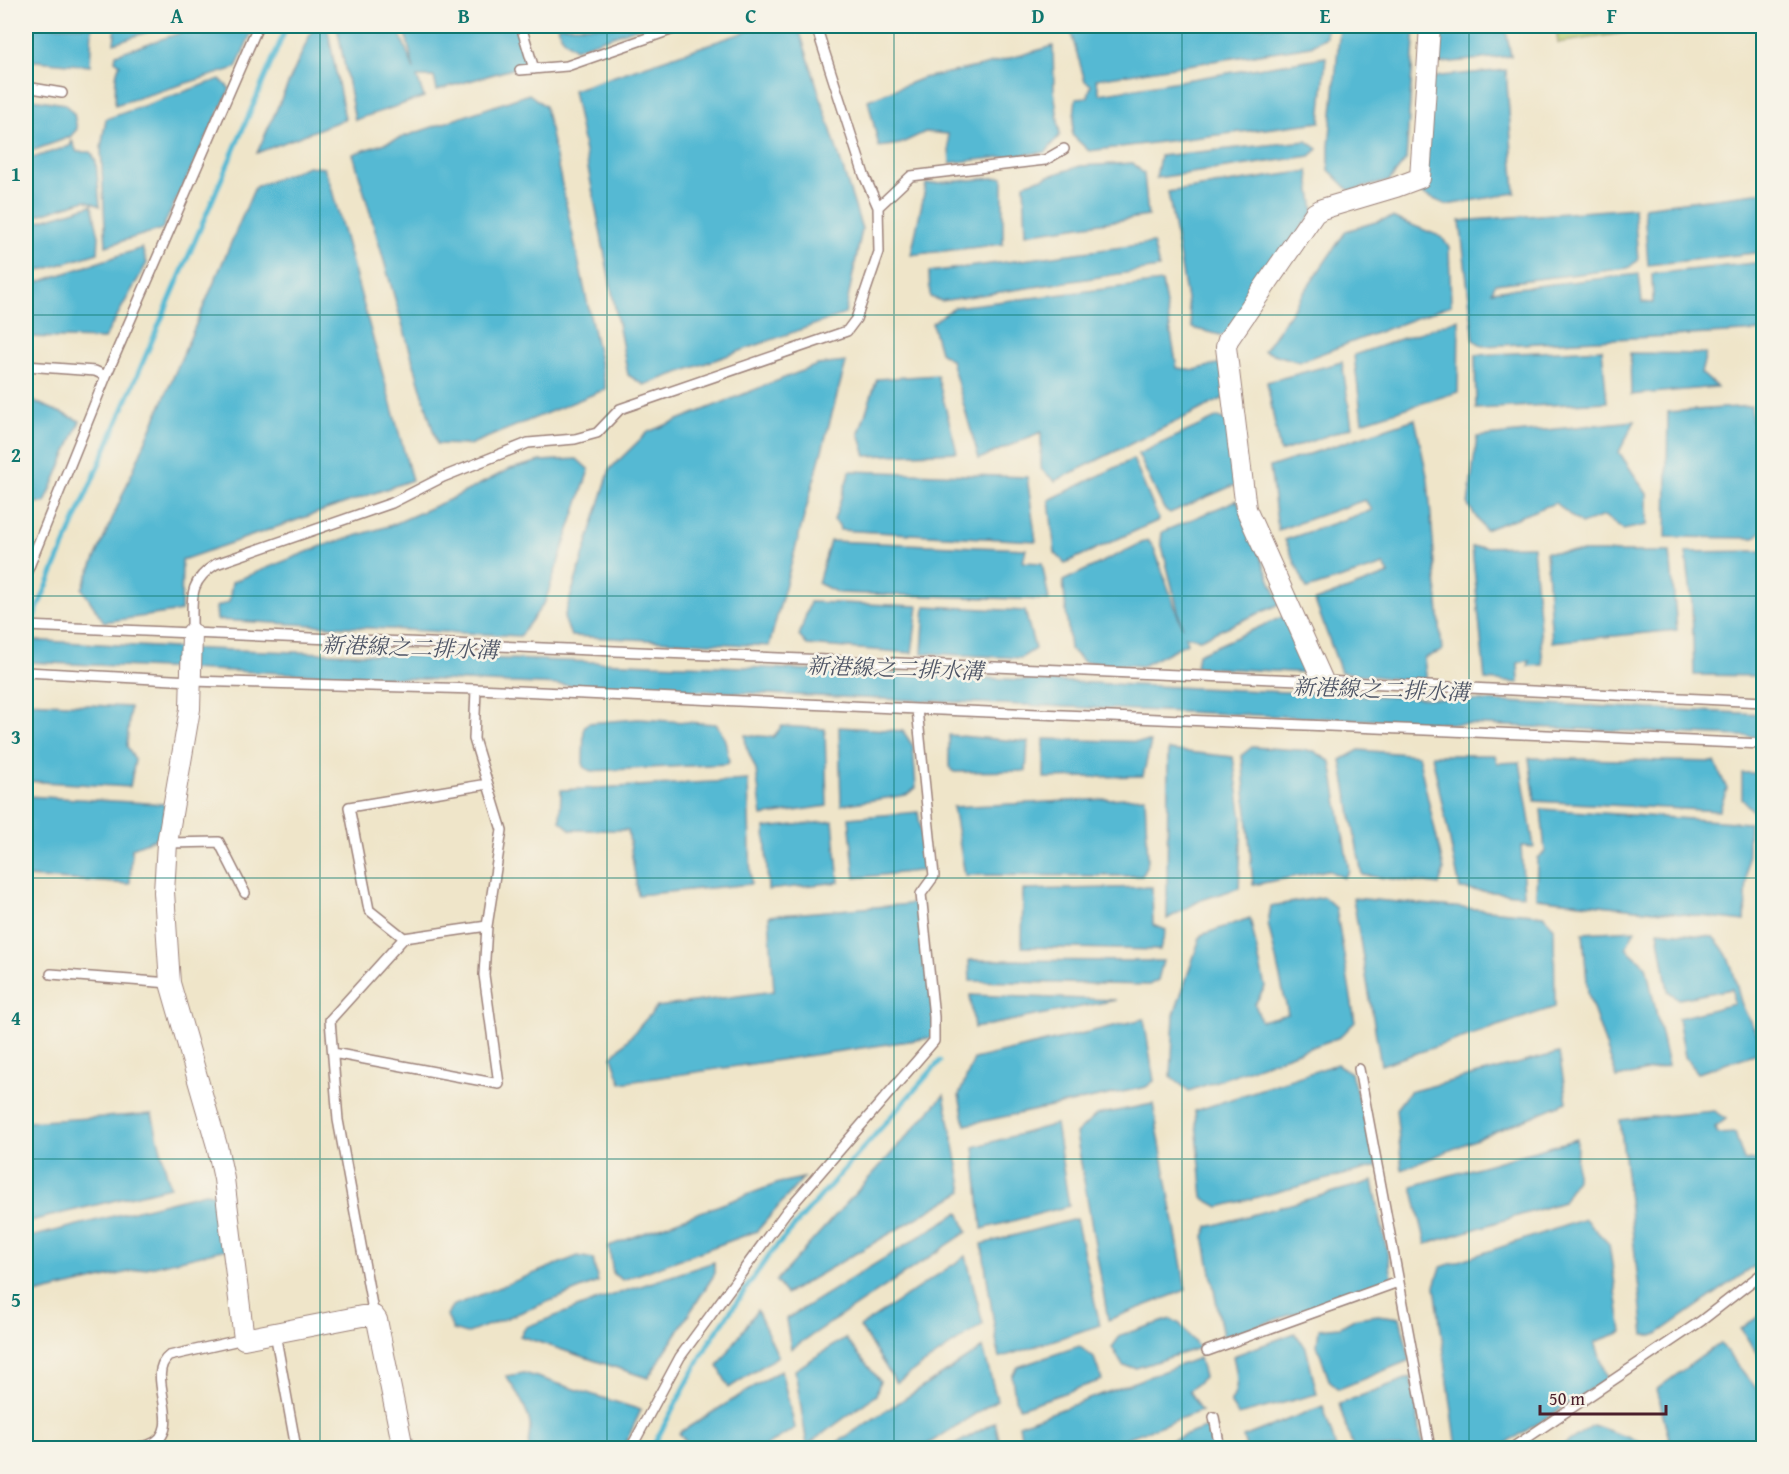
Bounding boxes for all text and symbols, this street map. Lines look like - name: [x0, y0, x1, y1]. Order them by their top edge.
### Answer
- text: A: [171, 1, 184, 30]
- text: B: [458, 1, 470, 30]
- text: C: [745, 1, 757, 30]
- text: D: [1031, 1, 1045, 30]
- text: E: [1320, 1, 1331, 30]
- text: F: [1607, 1, 1617, 30]
- text: 1: [11, 159, 21, 188]
- text: 2: [11, 440, 21, 469]
- water label: 新港線之二排水溝: [321, 628, 501, 666]
- water label: 新港線之二排水溝: [806, 649, 986, 687]
- water label: 新港線之二排水溝: [1292, 670, 1472, 708]
- text: 3: [11, 722, 21, 751]
- text: 4: [11, 1003, 21, 1032]
- text: 5: [11, 1285, 21, 1314]
- scale bar: [1540, 1378, 1666, 1416]
- text: 50 m: [1549, 1385, 1585, 1412]

